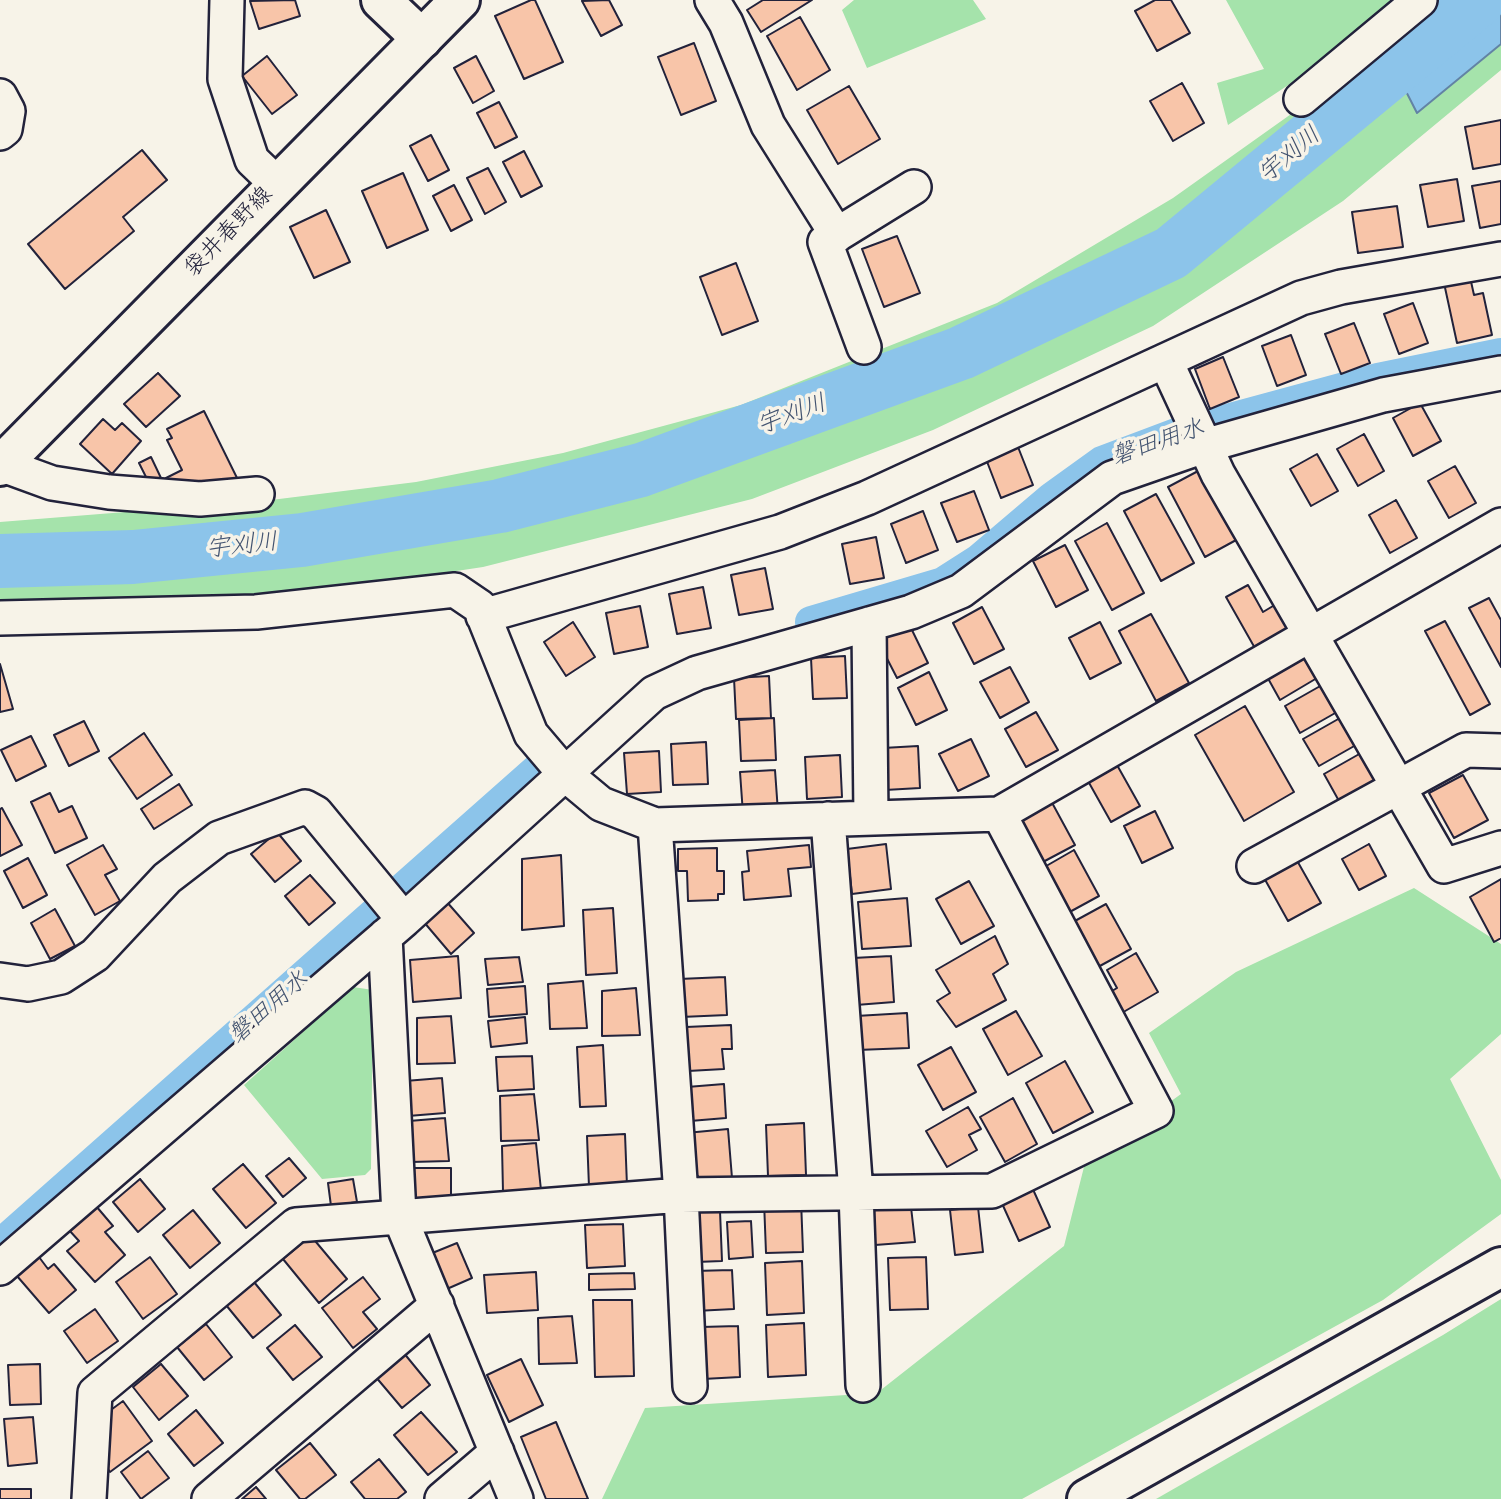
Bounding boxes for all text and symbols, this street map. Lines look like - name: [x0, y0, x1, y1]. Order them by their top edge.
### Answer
- water label: 宇刈川: [1253, 121, 1327, 189]
- street label: 袋井春野線: [179, 181, 279, 283]
- water label: 宇刈川: [753, 389, 831, 441]
- water label: 磐田用水: [1108, 414, 1208, 472]
- water label: 宇刈川: [205, 528, 279, 564]
- water label: 磐田用水: [223, 966, 315, 1050]

